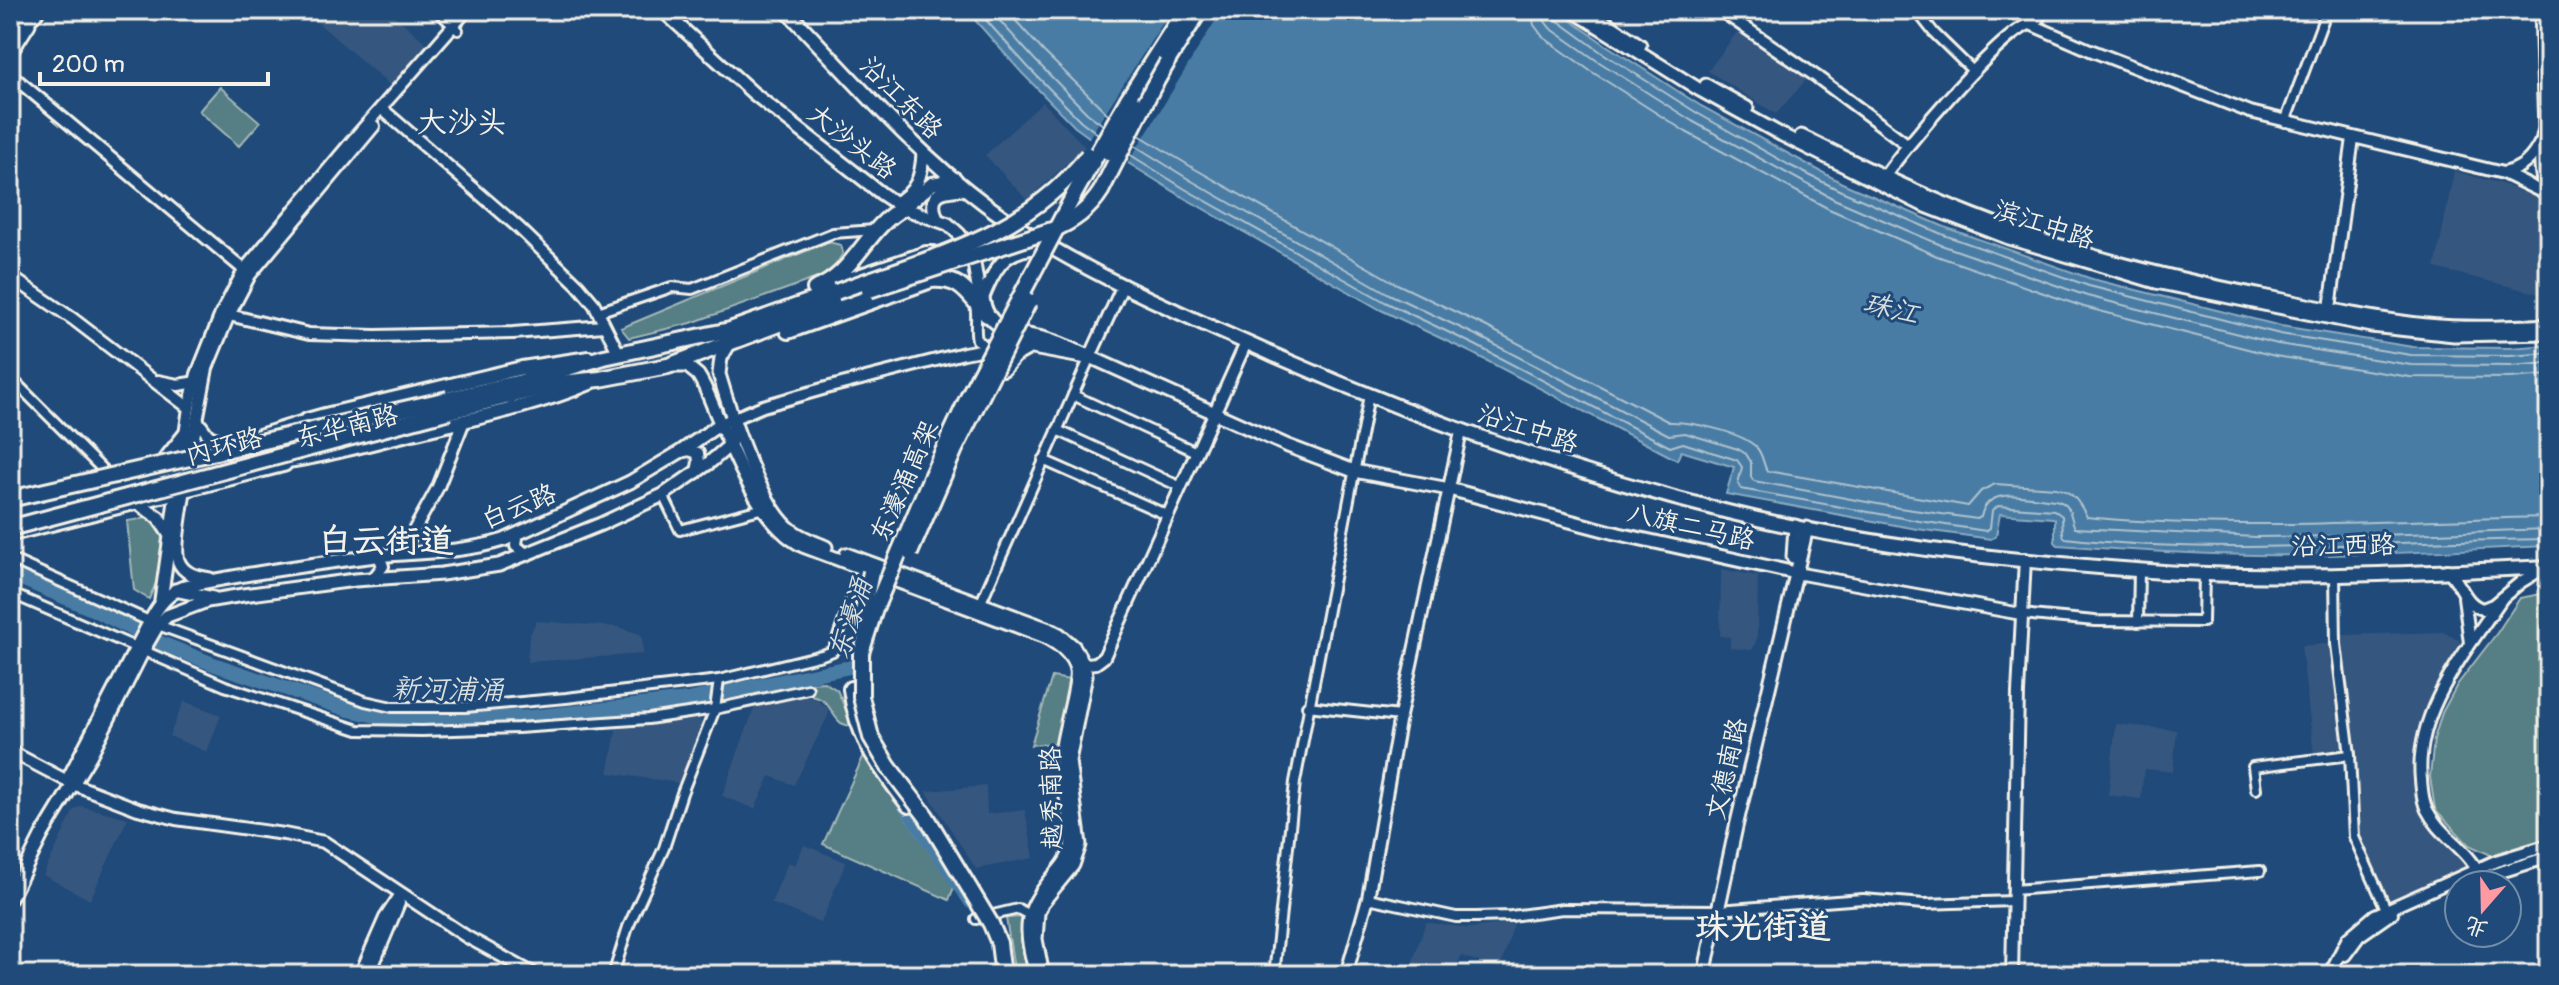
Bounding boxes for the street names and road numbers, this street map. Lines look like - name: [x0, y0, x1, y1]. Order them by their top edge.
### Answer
- street label: 沿江东路: [853, 50, 949, 146]
- street label: 大沙头路: [801, 97, 903, 187]
- street label: 滨江中路: [1990, 194, 2098, 256]
- street label: 沿江中路: [1474, 398, 1582, 460]
- street label: 东华南路: [293, 399, 401, 455]
- street label: 东濠涌高架: [864, 415, 946, 547]
- street label: 内环路: [182, 421, 266, 473]
- street label: 白云路: [477, 478, 561, 536]
- street label: 八旗二马路: [1624, 497, 1758, 557]
- street label: 沿江西路: [2291, 529, 2395, 563]
- street label: 文德南路: [1700, 715, 1754, 823]
- street label: 越秀南路: [1035, 746, 1069, 850]

